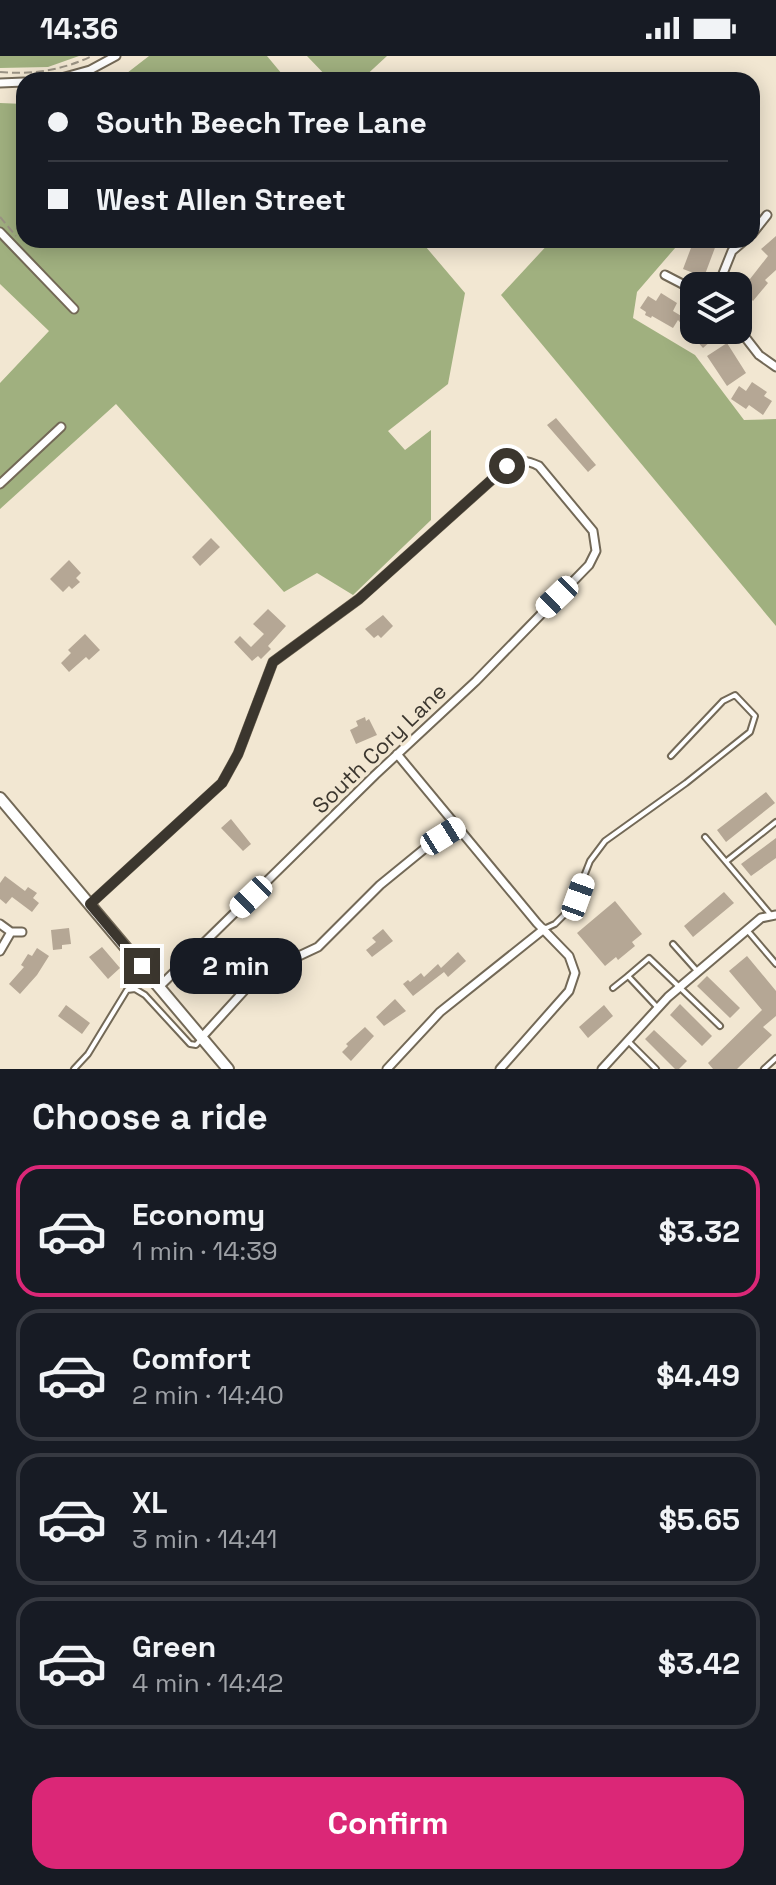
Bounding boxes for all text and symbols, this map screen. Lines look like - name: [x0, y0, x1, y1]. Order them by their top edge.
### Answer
- text: 14:36: [40, 9, 118, 48]
- text: South Beech Tree Lane: [96, 103, 427, 142]
- text: West Allen Street: [96, 180, 346, 219]
- map controls: [680, 272, 752, 344]
- button: layers: [680, 272, 752, 344]
- route start: [489, 448, 525, 484]
- car: [531, 572, 583, 622]
- street label: South Cory Lane: [306, 677, 452, 819]
- car: [416, 813, 470, 859]
- car: [559, 870, 597, 924]
- car: [225, 872, 277, 922]
- callout: 2 min: [170, 938, 302, 994]
- route end: [124, 948, 160, 984]
- text: 2 min: [202, 949, 270, 983]
- text: Choose a ride: [32, 1094, 268, 1140]
- icon: car: [36, 1195, 108, 1267]
- text: Economy: [132, 1195, 265, 1234]
- text: $3.32: [659, 1212, 740, 1251]
- text: 1 min · 14:39: [132, 1234, 278, 1268]
- icon: car: [36, 1339, 108, 1411]
- text: Comfort: [132, 1339, 251, 1378]
- text: $4.49: [656, 1356, 740, 1395]
- text: 2 min · 14:40: [132, 1378, 284, 1412]
- icon: car: [36, 1483, 108, 1555]
- text: XL: [132, 1483, 168, 1522]
- text: $5.65: [659, 1500, 740, 1539]
- text: 3 min · 14:41: [132, 1522, 277, 1556]
- icon: car: [36, 1627, 108, 1699]
- text: Green: [132, 1627, 216, 1666]
- text: $3.42: [658, 1644, 740, 1683]
- text: 4 min · 14:42: [132, 1666, 283, 1700]
- button: Confirm: [32, 1777, 744, 1869]

